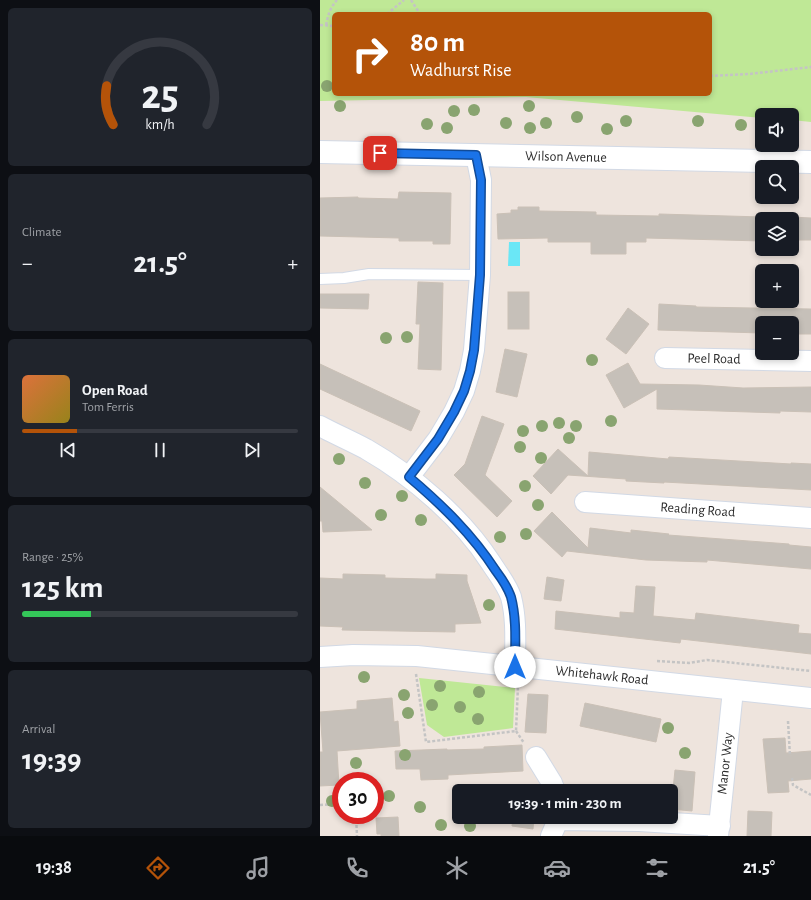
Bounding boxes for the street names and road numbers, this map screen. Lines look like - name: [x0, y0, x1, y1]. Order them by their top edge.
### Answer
- street label: Wilson Avenue: [525, 149, 607, 165]
- street label: Peel Road: [687, 351, 741, 367]
- street label: Reading Road: [660, 500, 736, 520]
- street label: Whitehawk Road: [555, 664, 649, 688]
- street label: Manor Way: [715, 732, 736, 795]

